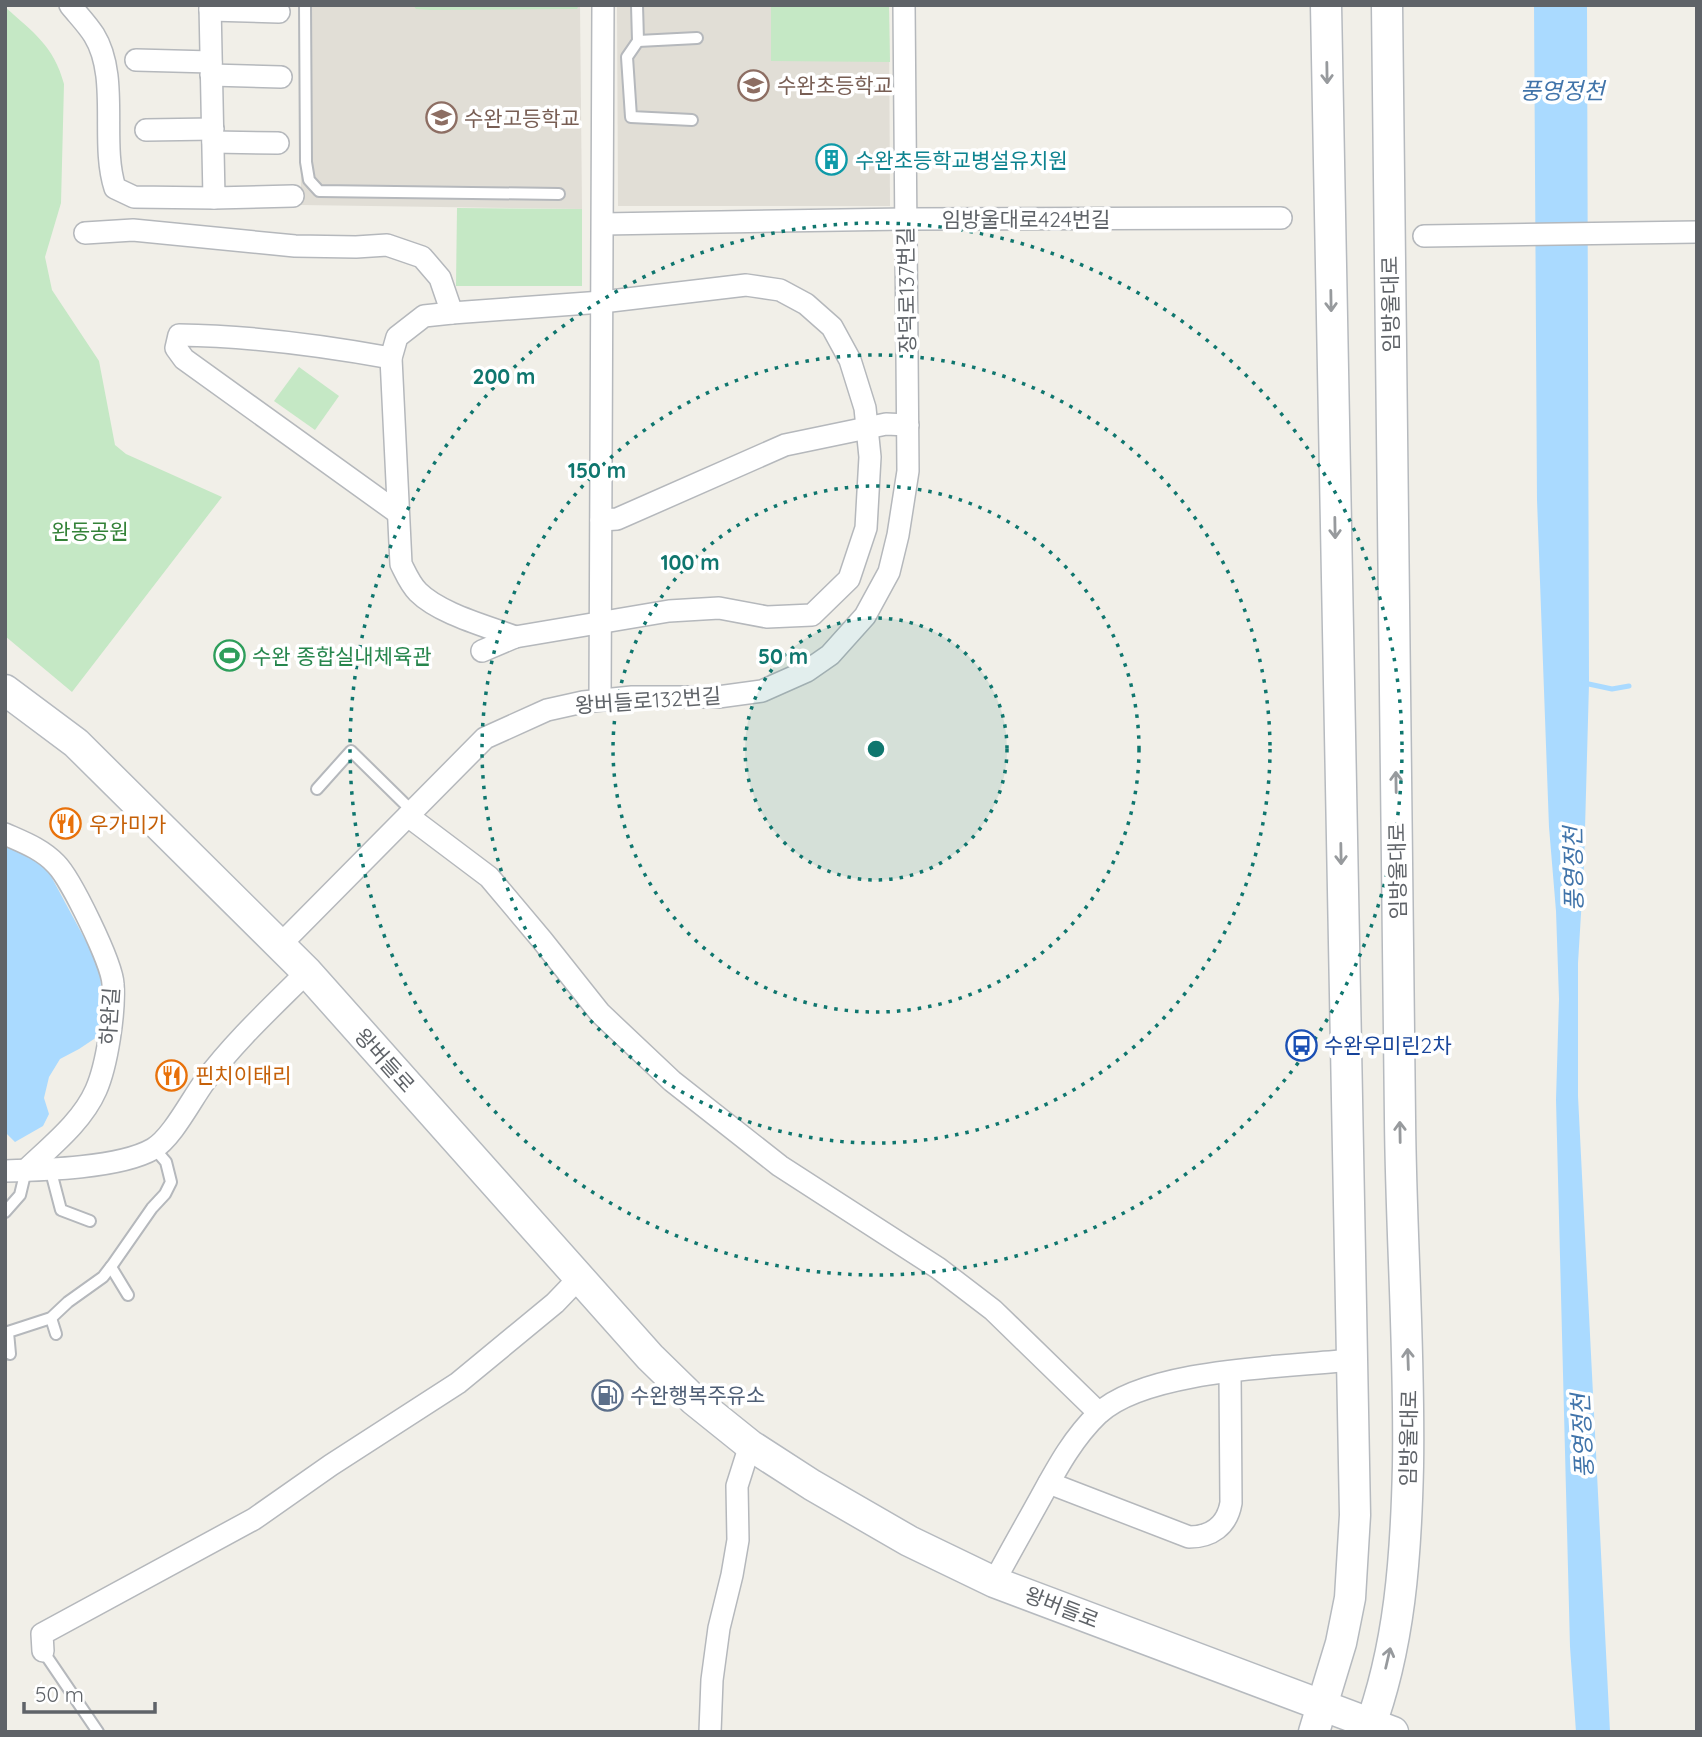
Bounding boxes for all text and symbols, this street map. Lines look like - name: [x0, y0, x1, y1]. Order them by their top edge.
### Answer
- one-way arrow: [1320, 62, 1334, 85]
- school or university icon: 수완초등학교: [737, 68, 771, 102]
- place label: 수완초등학교: [777, 72, 893, 98]
- water label: 풍영정천: [1520, 76, 1607, 105]
- school or university icon: 수완고등학교: [424, 101, 458, 135]
- place label: 수완고등학교: [464, 105, 580, 131]
- building icon: 수완초등학교병설유치원: [815, 143, 849, 177]
- place label: 수완초등학교병설유치원: [855, 147, 1068, 173]
- street label: 임방울대로424번길: [942, 206, 1110, 232]
- street label: 장덕로137번길: [892, 227, 920, 353]
- street label: 임방울대로: [1376, 255, 1404, 353]
- one-way arrow: [1324, 289, 1338, 312]
- text: 200 m: [473, 363, 535, 389]
- text: 150 m: [568, 457, 626, 483]
- one-way arrow: [1328, 517, 1342, 540]
- park label: 완동공원: [51, 518, 129, 544]
- text: 100 m: [660, 549, 720, 575]
- sports icon: 수완 종합실내체육관: [212, 639, 246, 673]
- place label: 수완 종합실내체육관: [252, 643, 432, 669]
- text: 50 m: [758, 643, 808, 669]
- street label: 왕버들로132번길: [574, 682, 722, 718]
- centre of rings: [864, 737, 888, 761]
- one-way arrow: [1389, 770, 1403, 793]
- restaurant icon: 우가미가: [49, 807, 83, 841]
- place label: 우가미가: [89, 811, 166, 837]
- street label: 임방울대로: [1383, 822, 1411, 920]
- water label: 풍영정천: [1558, 824, 1588, 912]
- one-way arrow: [1334, 842, 1348, 865]
- street label: 하완길: [94, 986, 124, 1046]
- street label: 왕버들로: [349, 1023, 421, 1097]
- bus stop icon: 수완우미린2차: [1284, 1028, 1318, 1062]
- place label: 수완우미린2차: [1324, 1032, 1452, 1058]
- restaurant icon: 핀치이태리: [155, 1058, 189, 1092]
- place label: 핀치이태리: [195, 1062, 292, 1088]
- one-way arrow: [1394, 1120, 1407, 1143]
- one-way arrow: [1401, 1348, 1415, 1371]
- fuel station icon: 수완행복주유소: [590, 1378, 624, 1412]
- place label: 수완행복주유소: [630, 1382, 765, 1408]
- street label: 임방울대로: [1394, 1389, 1422, 1487]
- water label: 풍영정천: [1565, 1390, 1599, 1479]
- street label: 왕버들로: [1021, 1581, 1103, 1633]
- one-way arrow: [1382, 1647, 1396, 1670]
- scale bar: [24, 1670, 156, 1714]
- text: 50 m: [35, 1681, 84, 1707]

